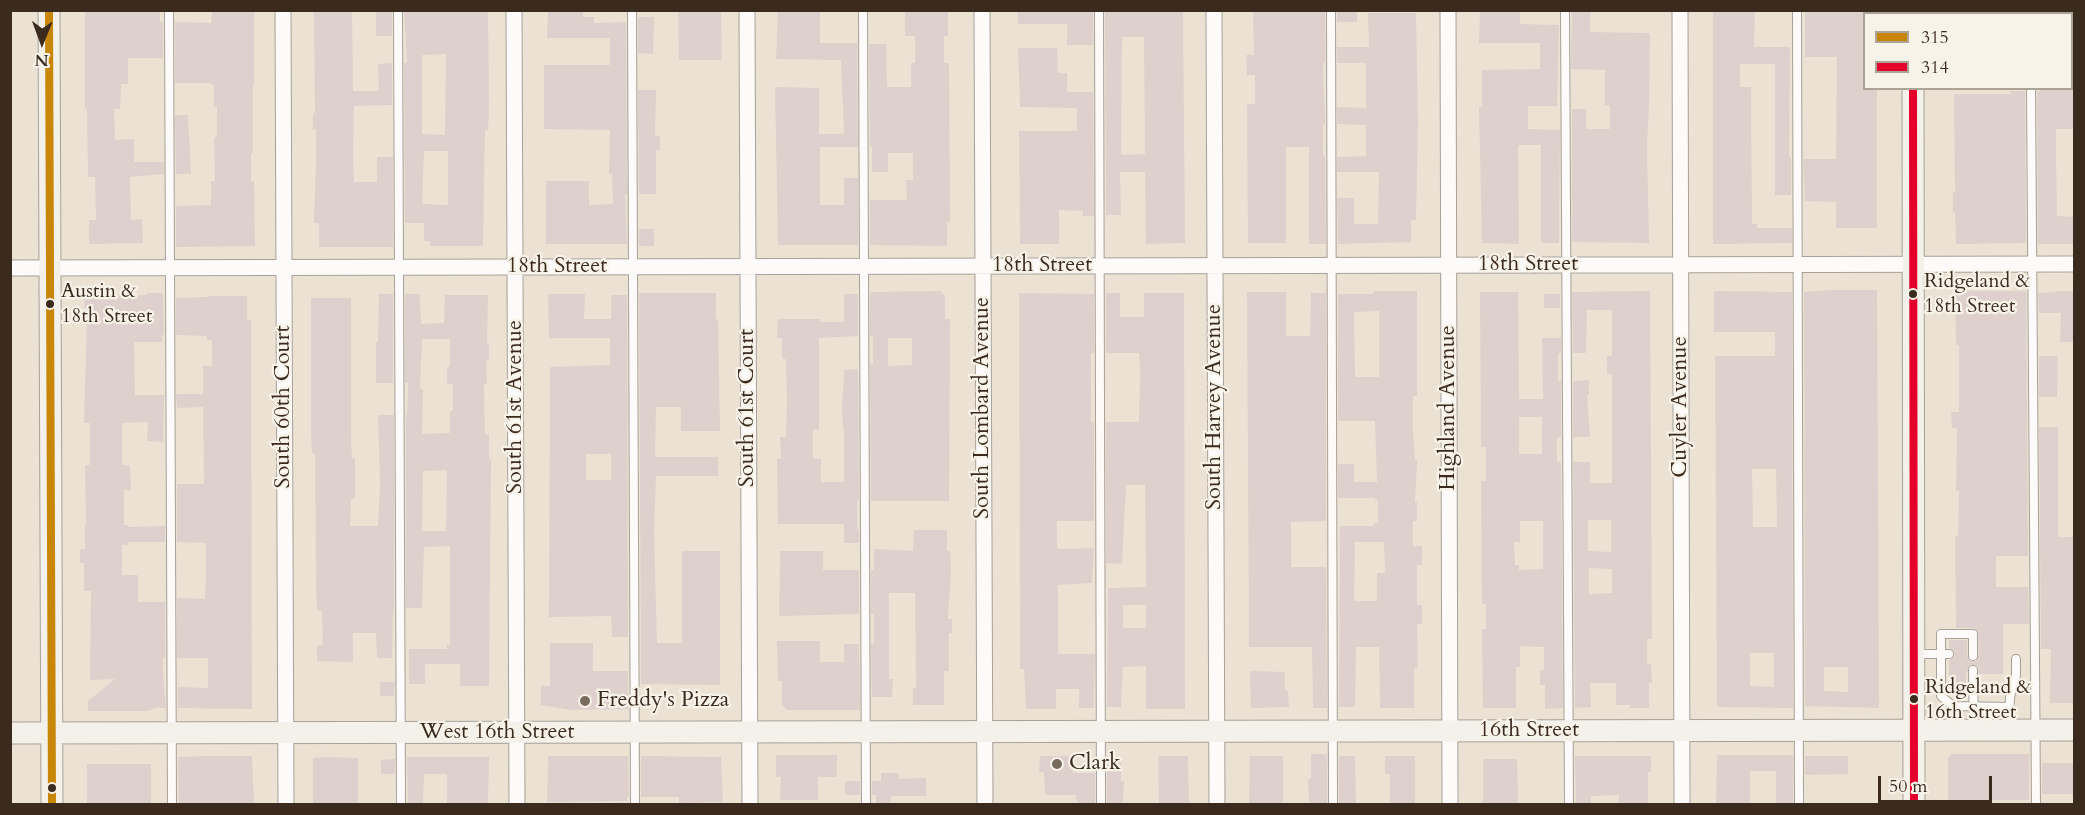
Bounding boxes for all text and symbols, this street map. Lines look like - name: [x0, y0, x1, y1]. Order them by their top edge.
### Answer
- north arrow: [12, 12, 72, 72]
- legend: [1863, 12, 2073, 90]
- text: 315: [1921, 25, 1949, 50]
- text: N: [35, 49, 49, 71]
- text: 314: [1921, 55, 1949, 80]
- street label: 18th Street: [1478, 252, 1578, 278]
- street label: 18th Street: [992, 253, 1092, 279]
- street label: 18th Street: [507, 254, 607, 280]
- place label: Ridgeland & 18th Street: [1924, 270, 2030, 317]
- place label: Austin & 18th Street: [61, 280, 152, 327]
- marker: Ridgeland & 18th Street: [1907, 288, 1919, 300]
- street label: South Lombard Avenue: [970, 297, 996, 519]
- marker: Austin & 18th Street: [44, 298, 56, 310]
- street label: South Harvey Avenue: [1202, 304, 1228, 510]
- street label: South 61st Avenue: [503, 320, 529, 494]
- street label: South 60th Court: [271, 325, 297, 489]
- street label: Highland Avenue: [1436, 325, 1462, 491]
- street label: South 61st Court: [735, 329, 761, 487]
- street label: Cuyler Avenue: [1668, 336, 1694, 478]
- place label: Ridgeland & 16th Street: [1925, 676, 2031, 723]
- place label: Freddy's Pizza: [597, 688, 729, 714]
- marker: Ridgeland & 16th Street: [1908, 693, 1920, 705]
- marker: Freddy's Pizza: [578, 694, 592, 708]
- street label: 16th Street: [1479, 718, 1579, 744]
- street label: West 16th Street: [420, 720, 574, 746]
- place label: Clark: [1069, 751, 1121, 777]
- marker: Clark: [1050, 757, 1064, 771]
- scale bar: [1881, 764, 1995, 802]
- text: 50 m: [1889, 774, 1928, 799]
- unlabelled marker: [46, 782, 58, 794]

